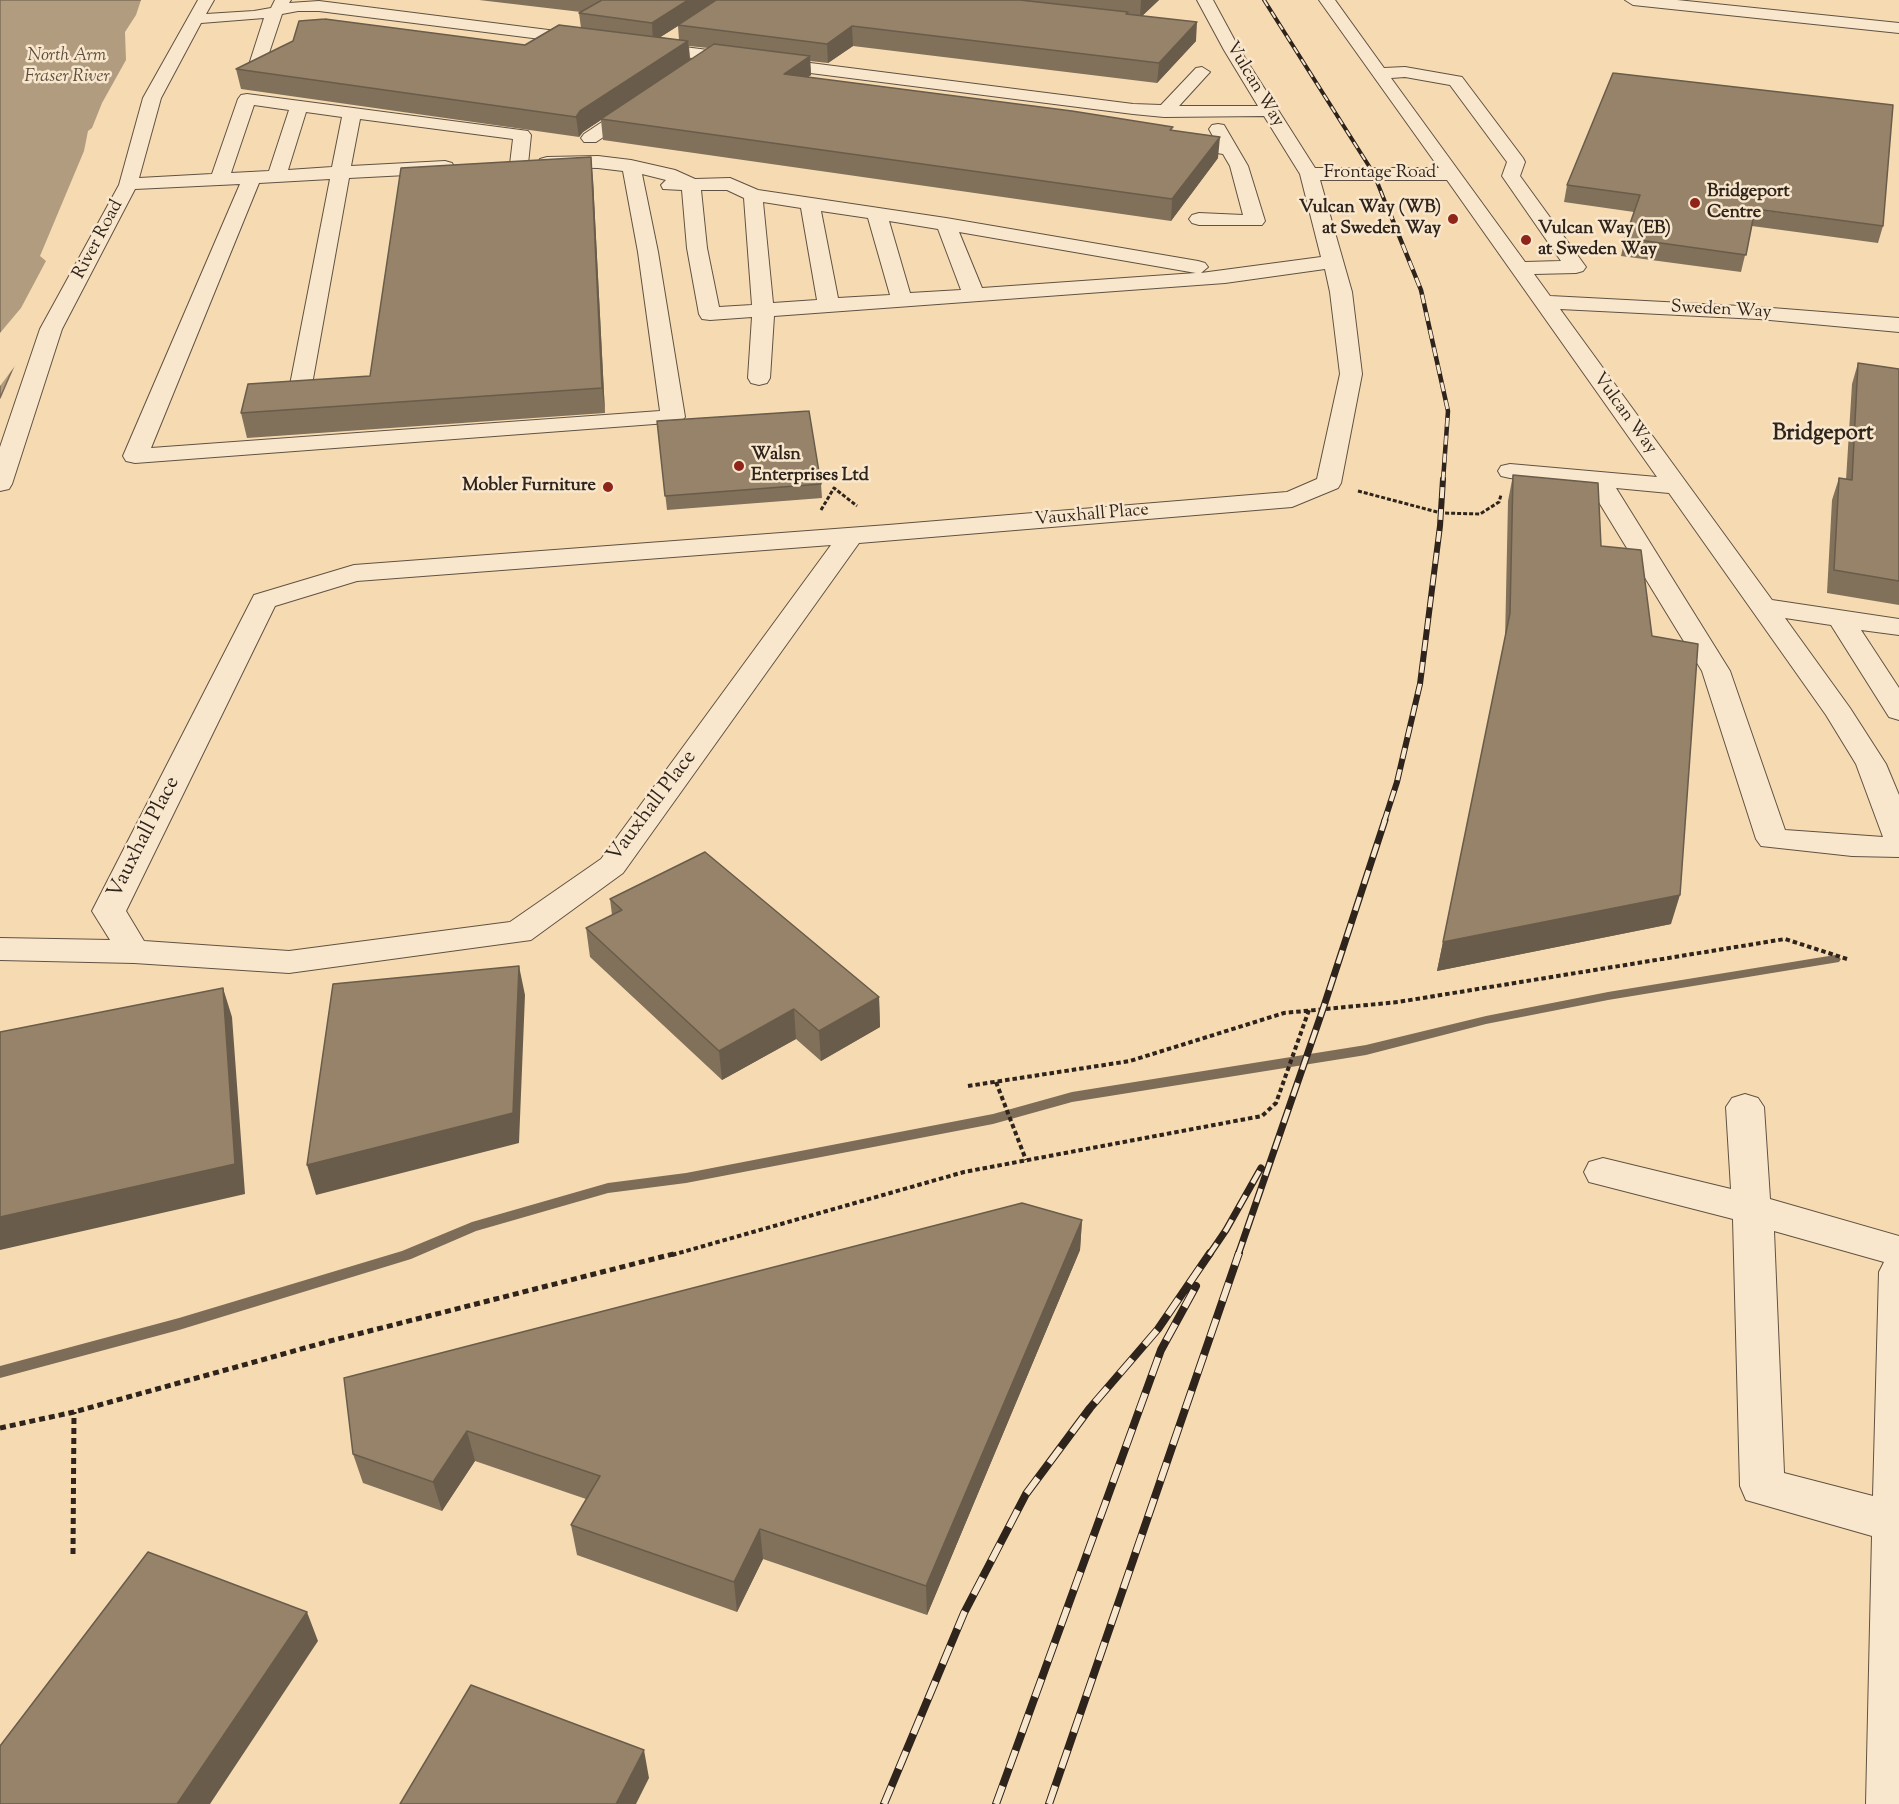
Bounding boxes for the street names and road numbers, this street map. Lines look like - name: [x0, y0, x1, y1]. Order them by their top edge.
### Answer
- street label: Vulcan Way: [1220, 38, 1288, 132]
- street label: Frontage Road: [1324, 163, 1436, 185]
- street label: River Road: [69, 197, 129, 283]
- street label: Sweden Way: [1670, 298, 1772, 324]
- street label: Vulcan Way: [1587, 369, 1661, 459]
- street label: Vauxhall Place: [1034, 500, 1150, 532]
- street label: Vauxhall Place: [603, 746, 703, 868]
- street label: Vauxhall Place: [104, 773, 186, 903]

